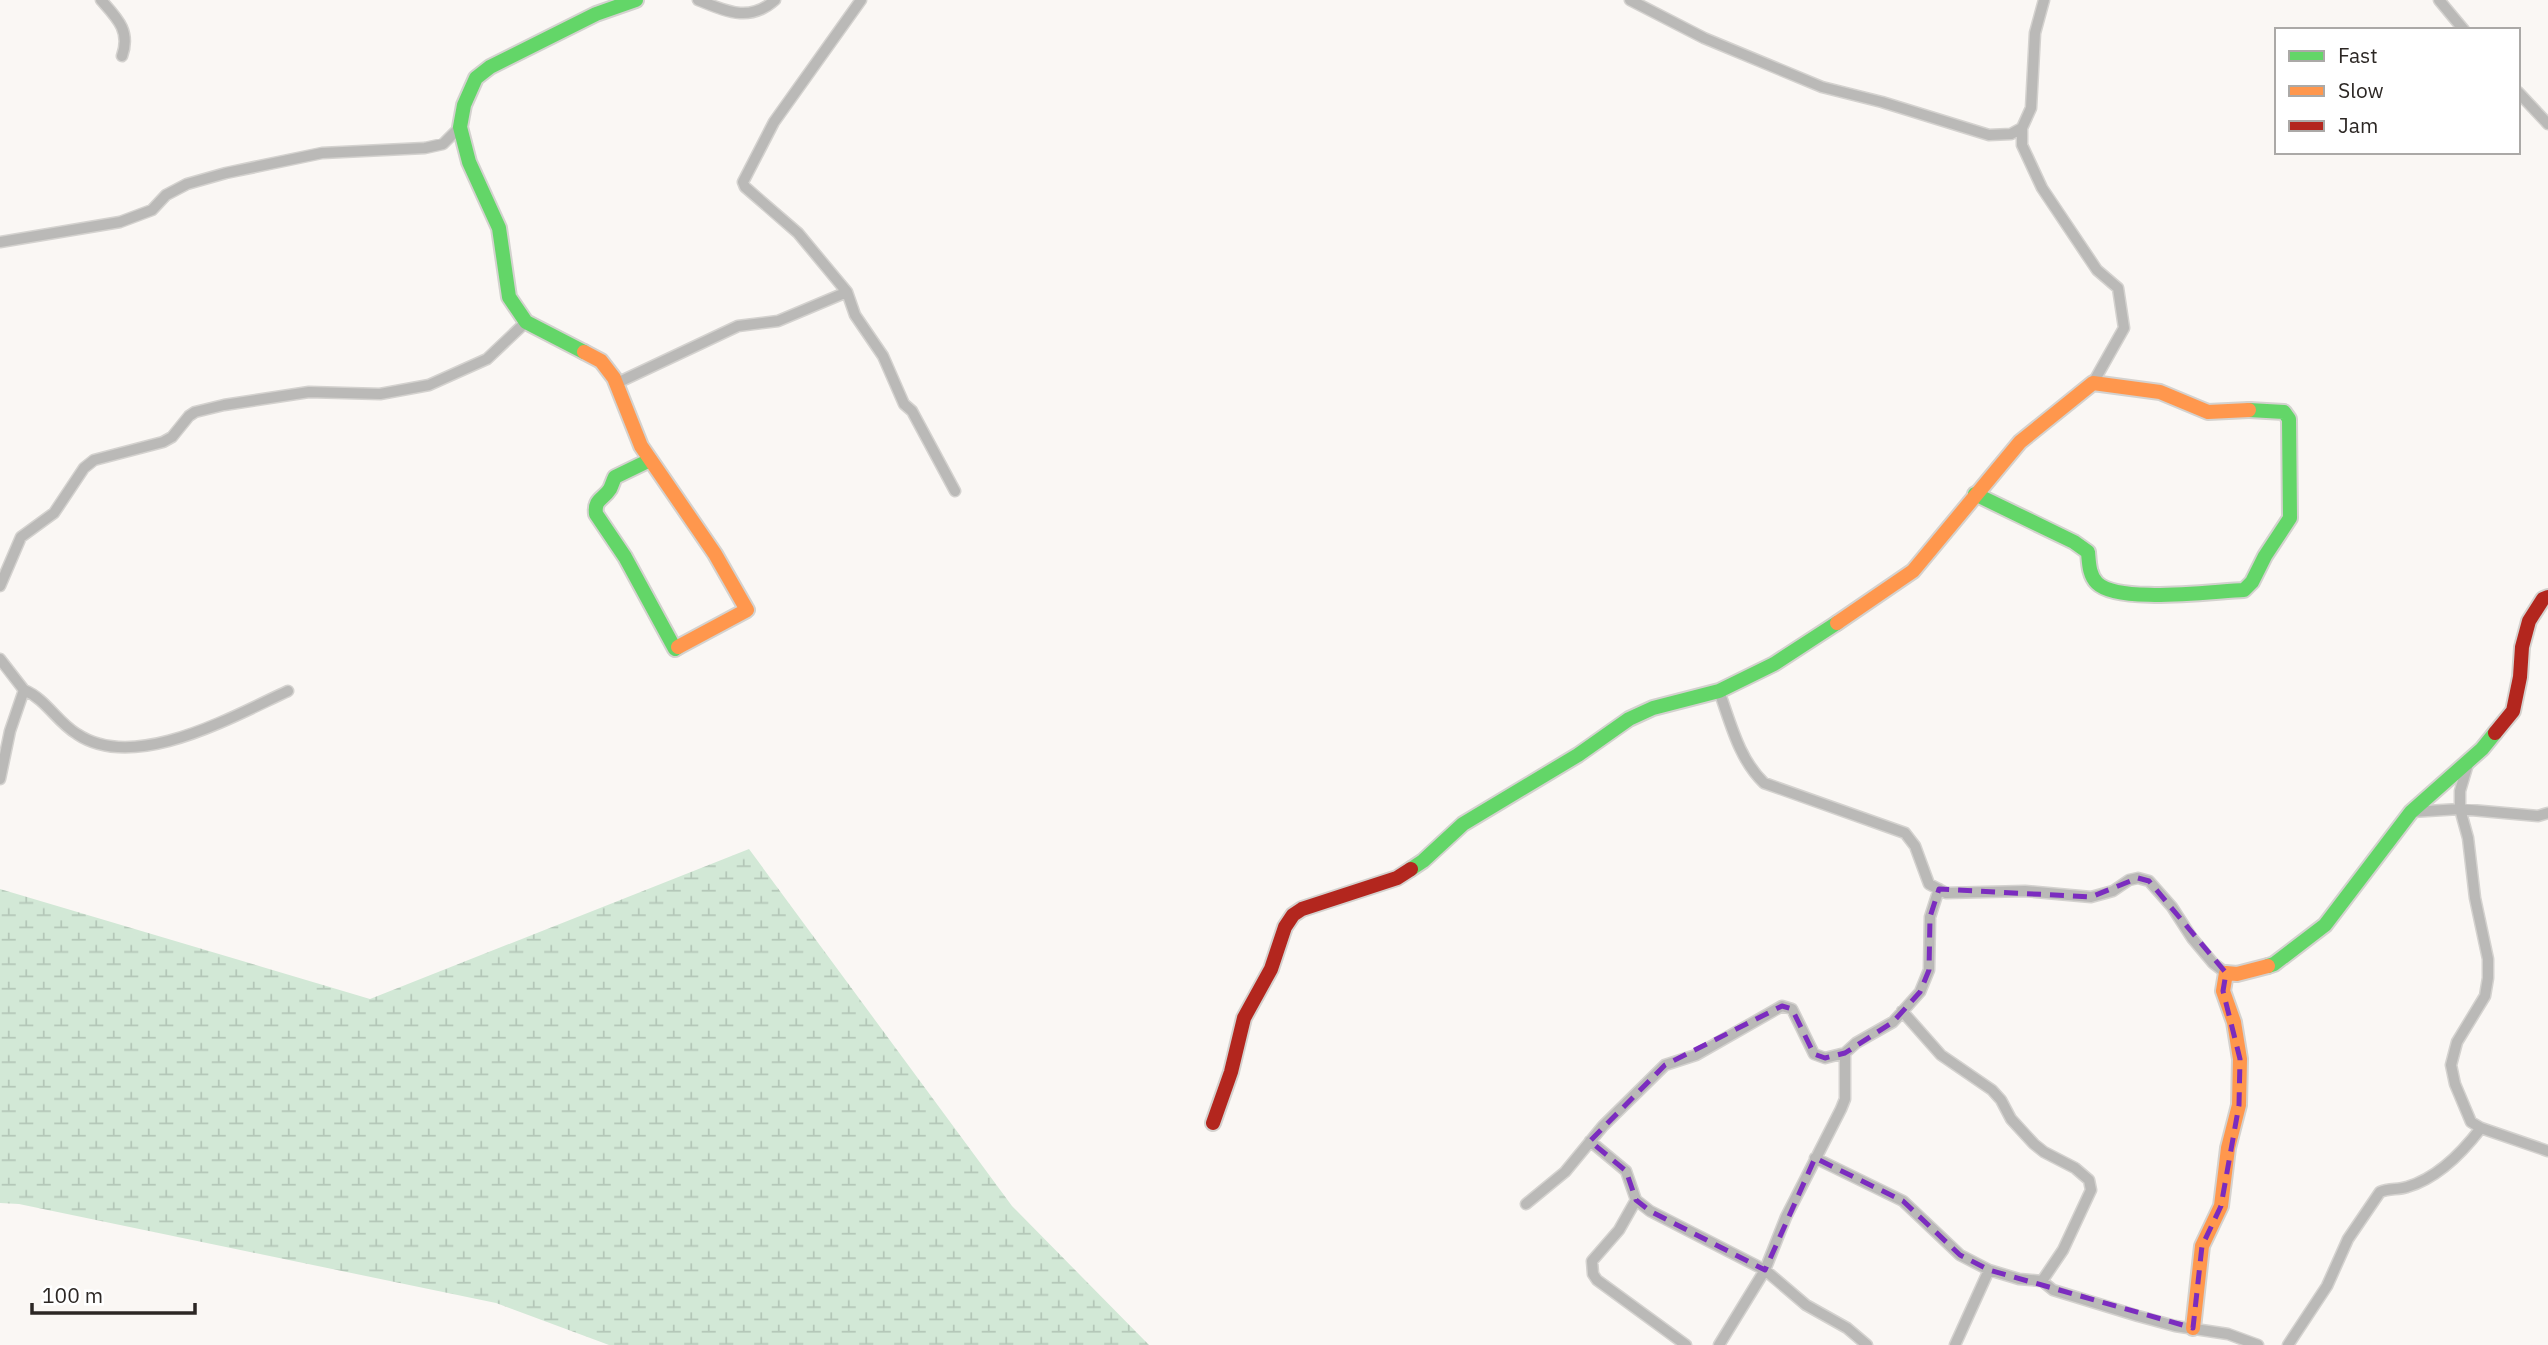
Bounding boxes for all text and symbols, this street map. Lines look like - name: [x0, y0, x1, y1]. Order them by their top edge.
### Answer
- legend: [2275, 28, 2520, 154]
- text: Fast: [2338, 41, 2378, 69]
- text: Slow: [2338, 76, 2384, 104]
- text: Jam: [2338, 111, 2378, 139]
- scale bar: [32, 1272, 194, 1316]
- text: 100 m: [42, 1281, 103, 1309]

